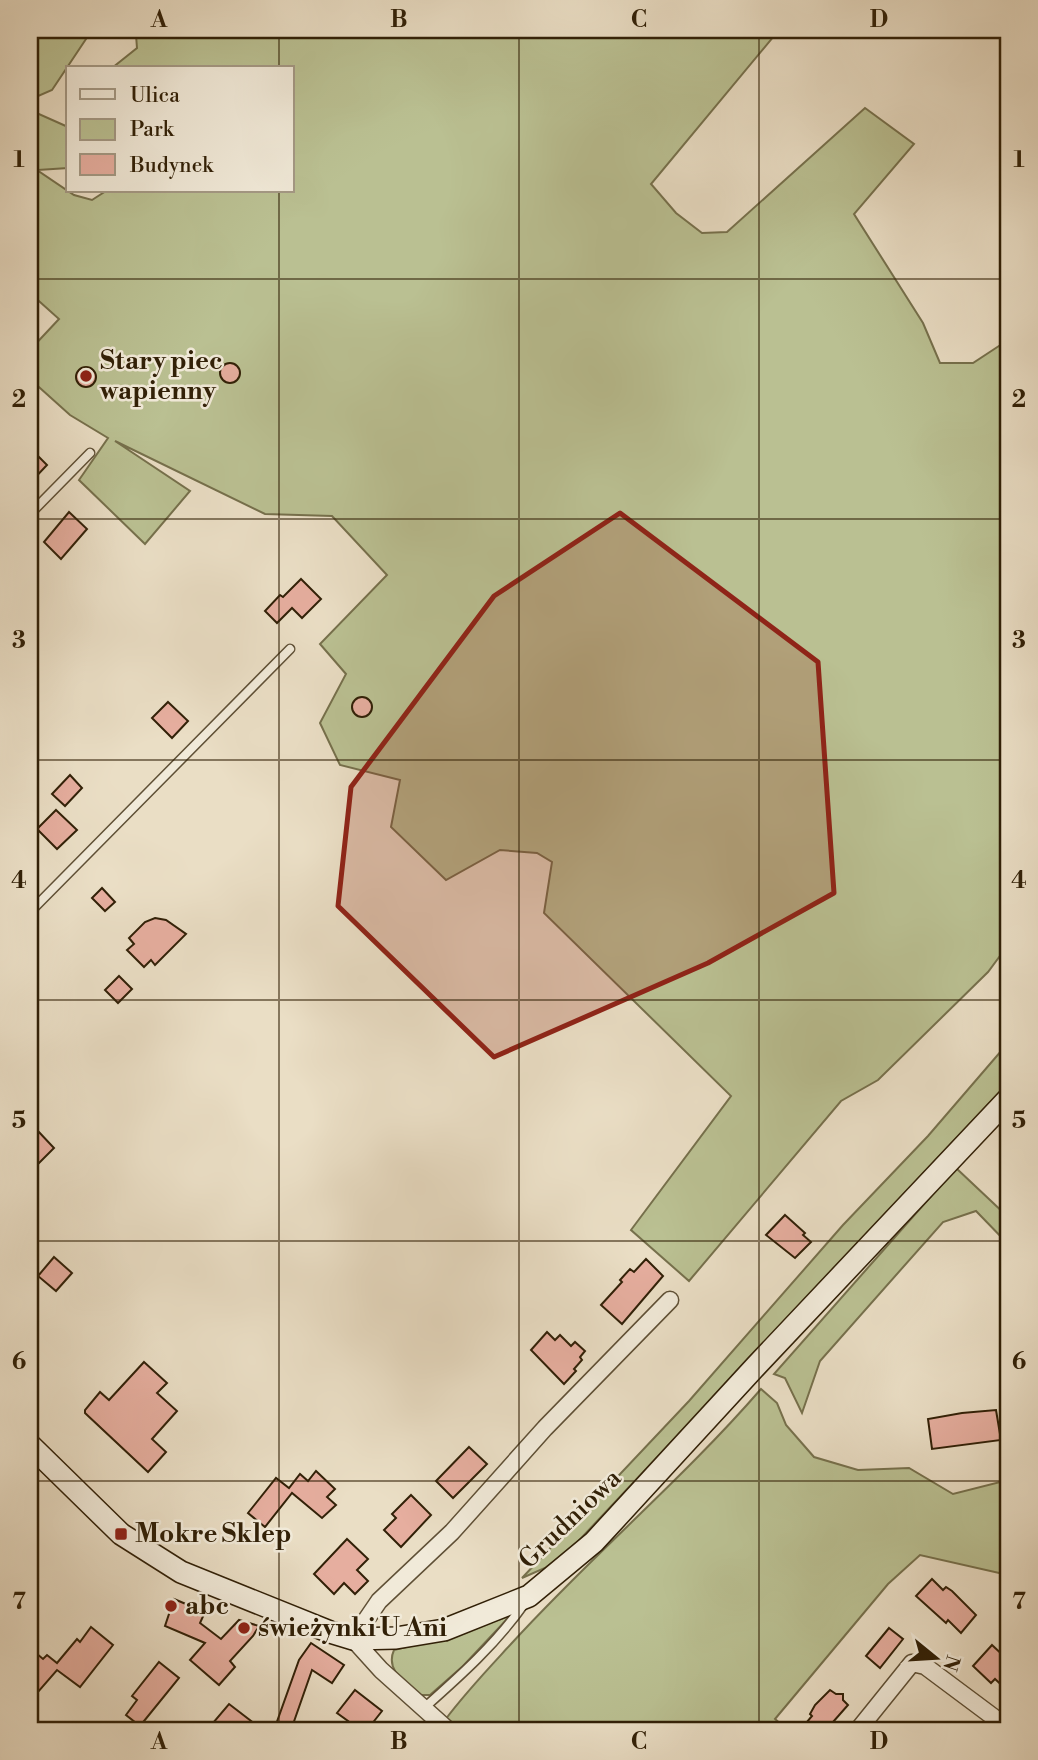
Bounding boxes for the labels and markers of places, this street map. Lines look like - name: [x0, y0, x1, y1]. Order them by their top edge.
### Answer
- place label: Stary piec wapienny: [99, 345, 223, 407]
- marker: Stary piec wapienny: [78, 368, 94, 384]
- place label: Mokre Sklep: [135, 1518, 291, 1550]
- marker: Mokre Sklep: [113, 1526, 129, 1542]
- place label: abc: [185, 1590, 229, 1622]
- marker: abc: [163, 1598, 179, 1614]
- place label: świeżynki U Ani: [258, 1612, 447, 1644]
- marker: świeżynki U Ani: [236, 1620, 252, 1636]

